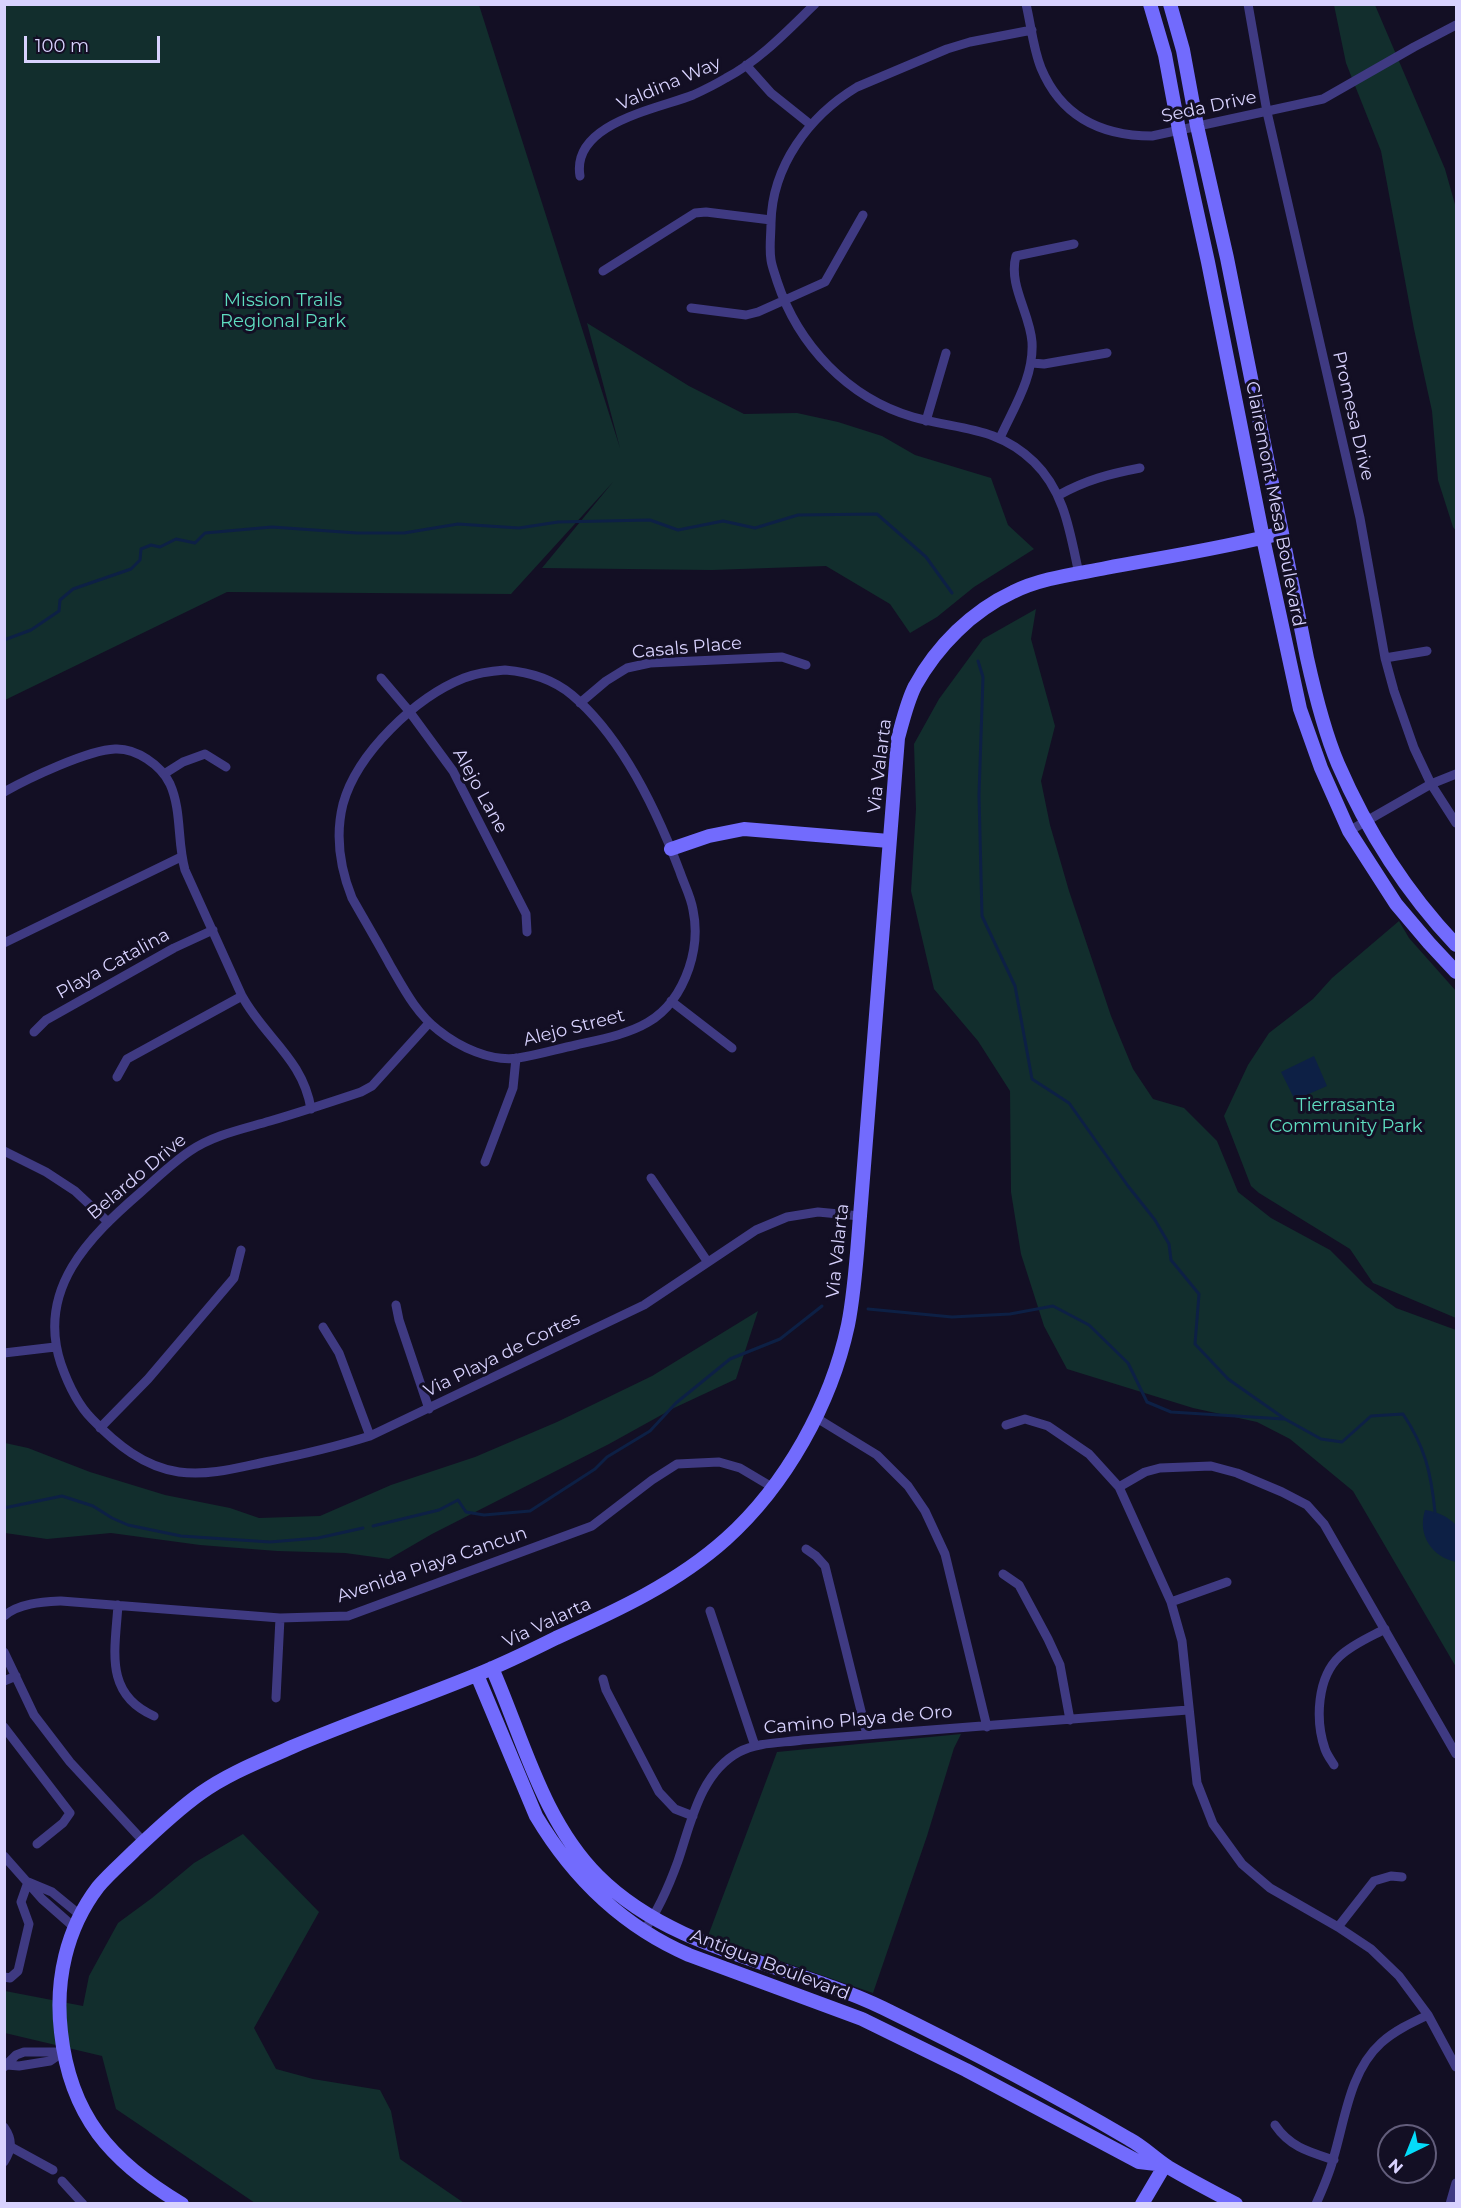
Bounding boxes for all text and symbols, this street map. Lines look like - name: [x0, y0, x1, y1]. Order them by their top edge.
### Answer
- scale bar: [27, 24, 164, 62]
- text: 100 m: [35, 35, 89, 57]
- street label: Valdina Way: [614, 52, 724, 116]
- street label: Seda Drive: [1159, 86, 1259, 128]
- park label: Mission Trails Regional Park: [220, 290, 346, 332]
- street label: Promesa Drive: [1328, 349, 1378, 483]
- street label: Clairemont Mesa Boulevard: [1241, 380, 1309, 628]
- street label: Casals Place: [631, 632, 743, 664]
- street label: Via Valarta: [863, 717, 897, 815]
- street label: Alejo Lane: [448, 745, 512, 837]
- street label: Playa Catalina: [53, 924, 173, 1004]
- street label: Alejo Street: [521, 1005, 627, 1051]
- park label: Tierrasanta Community Park: [1269, 1095, 1423, 1138]
- street label: Belardo Drive: [83, 1129, 191, 1225]
- street label: Via Valarta: [822, 1203, 854, 1299]
- street label: Via Playa de Cortes: [421, 1308, 583, 1402]
- street label: Avenida Playa Cancun: [334, 1522, 530, 1608]
- street label: Via Valarta: [499, 1593, 595, 1653]
- street label: Camino Playa de Oro: [763, 1701, 953, 1739]
- street label: Antigua Boulevard: [687, 1925, 853, 2005]
- north arrow: [1377, 2124, 1437, 2184]
- text: N: [1385, 2155, 1407, 2177]

